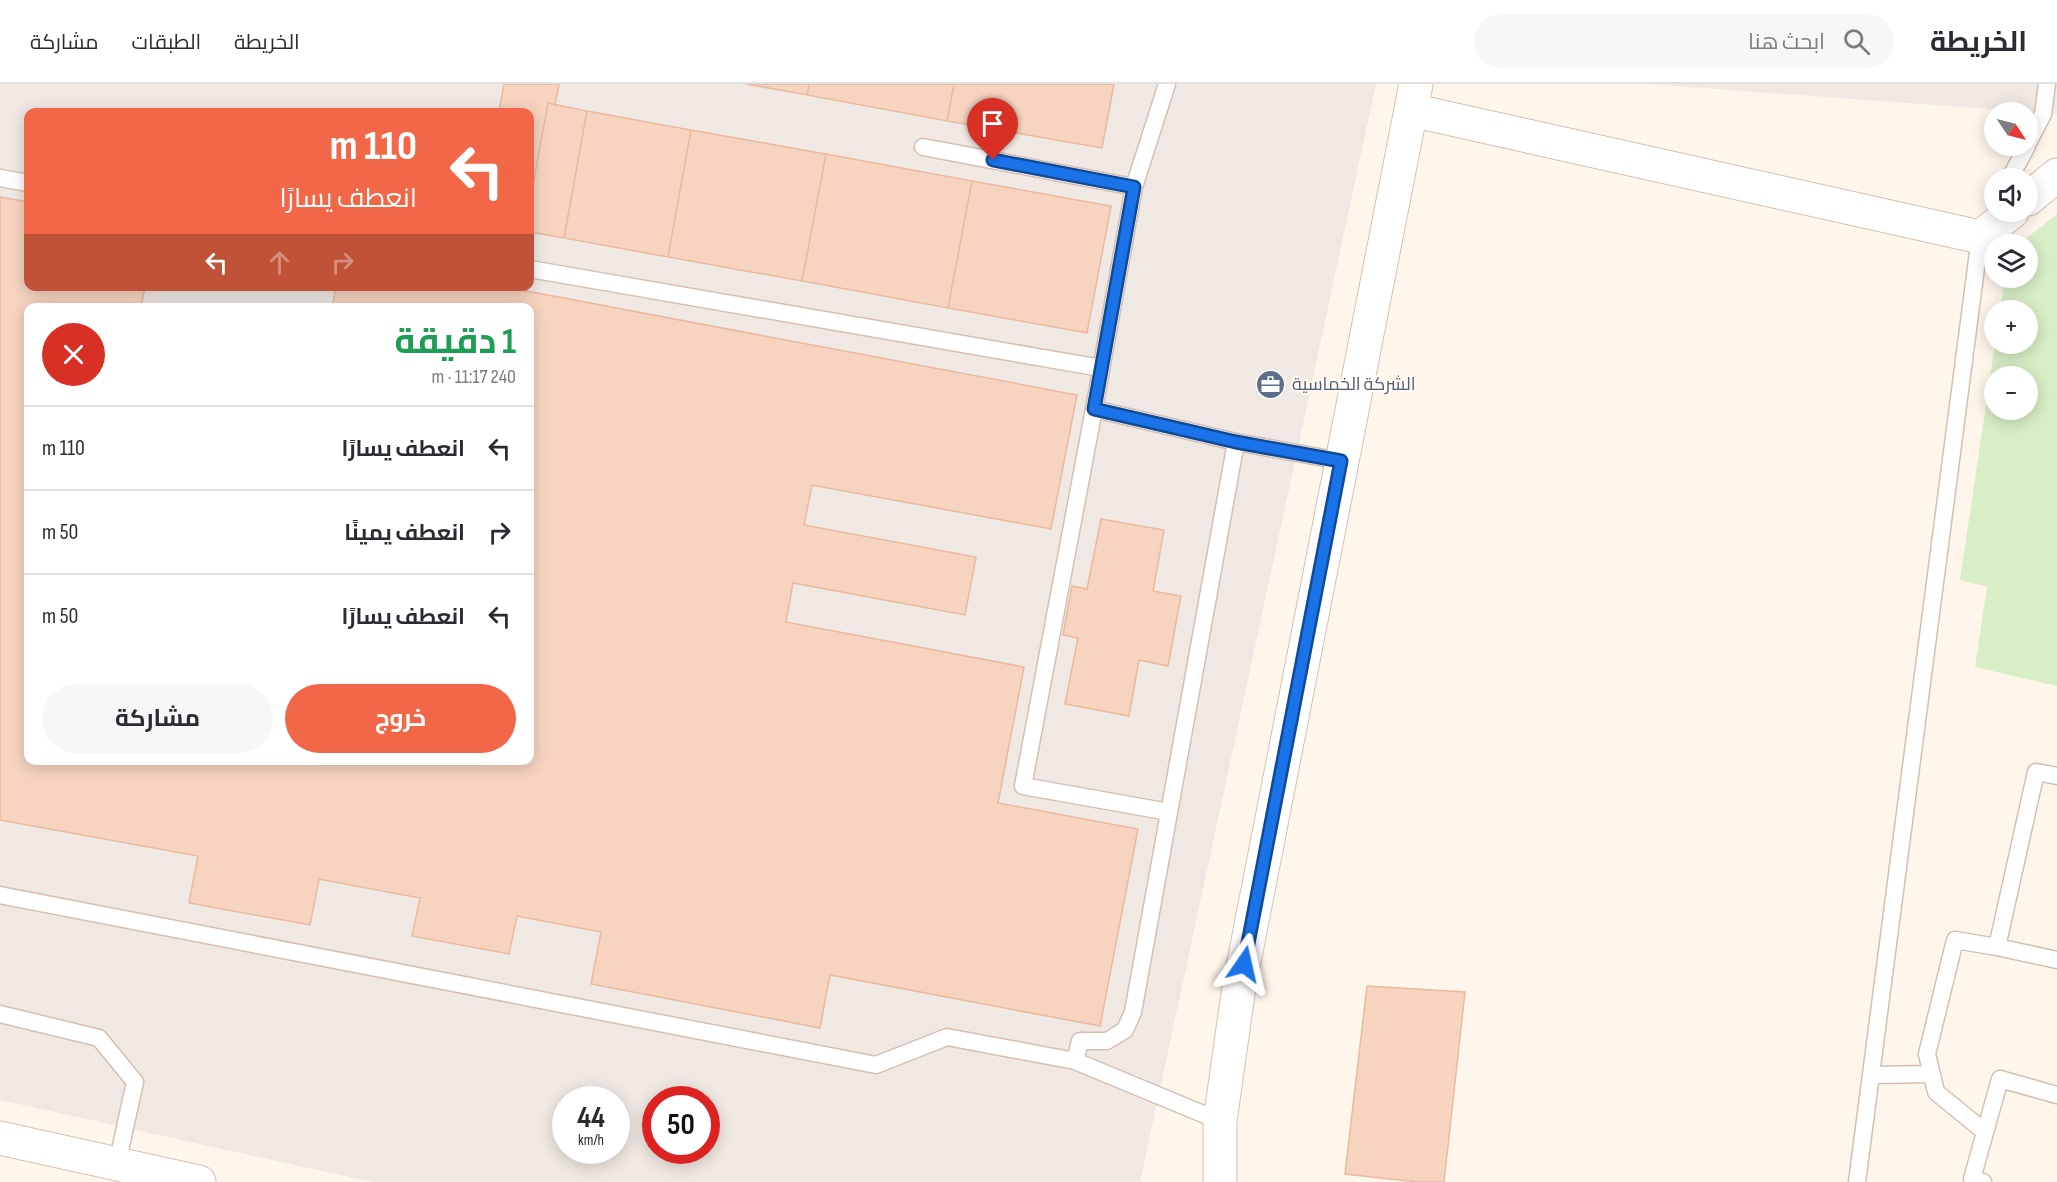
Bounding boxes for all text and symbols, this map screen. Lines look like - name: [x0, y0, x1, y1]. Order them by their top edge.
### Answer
- search box: [1474, 14, 1894, 68]
- icon: search: [1840, 25, 1873, 58]
- text: الخريطة: [1930, 26, 2027, 59]
- text: ابحث هنا: [1748, 29, 1825, 56]
- text: مشاركة: [30, 30, 99, 55]
- text: الطبقات: [132, 30, 201, 55]
- text: الخريطة: [234, 30, 300, 55]
- pin: [967, 98, 1018, 160]
- north arrow: [1984, 102, 2038, 156]
- map controls: [1984, 102, 2038, 420]
- icon: arrive: [976, 107, 1009, 140]
- text: 110 m: [330, 121, 417, 172]
- icon: left: [438, 132, 516, 210]
- button: sound: [1984, 168, 2038, 222]
- text: انعطف يسارًا: [280, 183, 417, 215]
- button: layers: [1984, 234, 2038, 288]
- icon: left: [200, 246, 233, 279]
- icon: ahead: [263, 246, 296, 279]
- icon: right: [326, 246, 359, 279]
- button: +: [1984, 300, 2038, 354]
- text: 1 دقيقة: [394, 321, 516, 364]
- button: close: [42, 323, 105, 386]
- text: 240 m · 11:17: [431, 365, 516, 389]
- button: −: [1984, 366, 2038, 420]
- office icon: الشركة الخماسية: [1255, 368, 1287, 400]
- place label: الشركة الخماسية: [1292, 374, 1416, 395]
- icon: left: [483, 432, 516, 465]
- text: 110 m: [42, 435, 85, 462]
- text: انعطف يسارًا: [342, 436, 465, 463]
- icon: right: [483, 516, 516, 549]
- text: 50 m: [42, 519, 78, 546]
- text: انعطف يمينًا: [344, 520, 465, 547]
- icon: left: [483, 600, 516, 633]
- text: 50 m: [42, 603, 78, 630]
- text: انعطف يسارًا: [342, 604, 465, 631]
- button: مشاركة: [42, 684, 273, 753]
- button: خروج: [285, 684, 516, 753]
- position arrow: [1212, 932, 1276, 996]
- speed limit sign: 50: [642, 1086, 720, 1164]
- text: 44: [577, 1100, 605, 1136]
- text: km/h: [578, 1131, 604, 1150]

